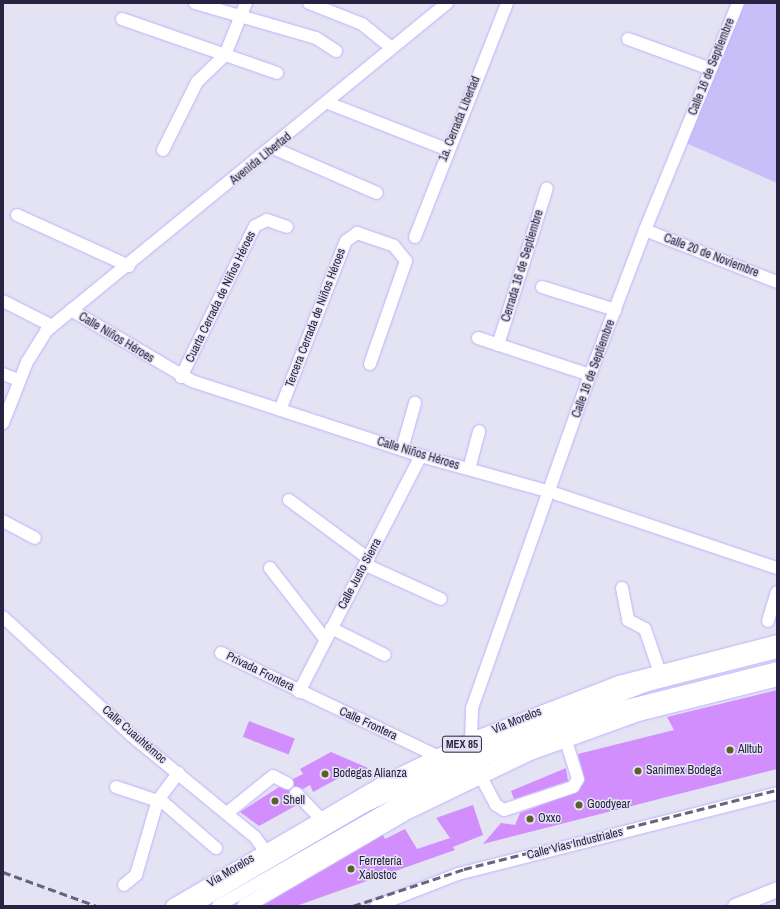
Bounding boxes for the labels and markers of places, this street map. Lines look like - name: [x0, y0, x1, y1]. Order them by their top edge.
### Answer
- place label: Alltub: [738, 743, 763, 757]
- marker: Alltub: [725, 745, 735, 755]
- place label: Sanimex Bodega: [646, 764, 721, 778]
- marker: Sanimex Bodega: [633, 766, 643, 776]
- place label: Bodegas Alianza: [333, 767, 407, 781]
- marker: Bodegas Alianza: [320, 769, 330, 779]
- place label: Shell: [283, 794, 305, 808]
- marker: Shell: [270, 796, 280, 806]
- place label: Goodyear: [587, 798, 630, 812]
- marker: Goodyear: [574, 800, 584, 810]
- place label: Oxxo: [538, 812, 561, 826]
- marker: Oxxo: [525, 814, 535, 824]
- place label: Ferretería Xalostoc: [359, 855, 402, 883]
- marker: Ferretería Xalostoc: [346, 864, 356, 874]

